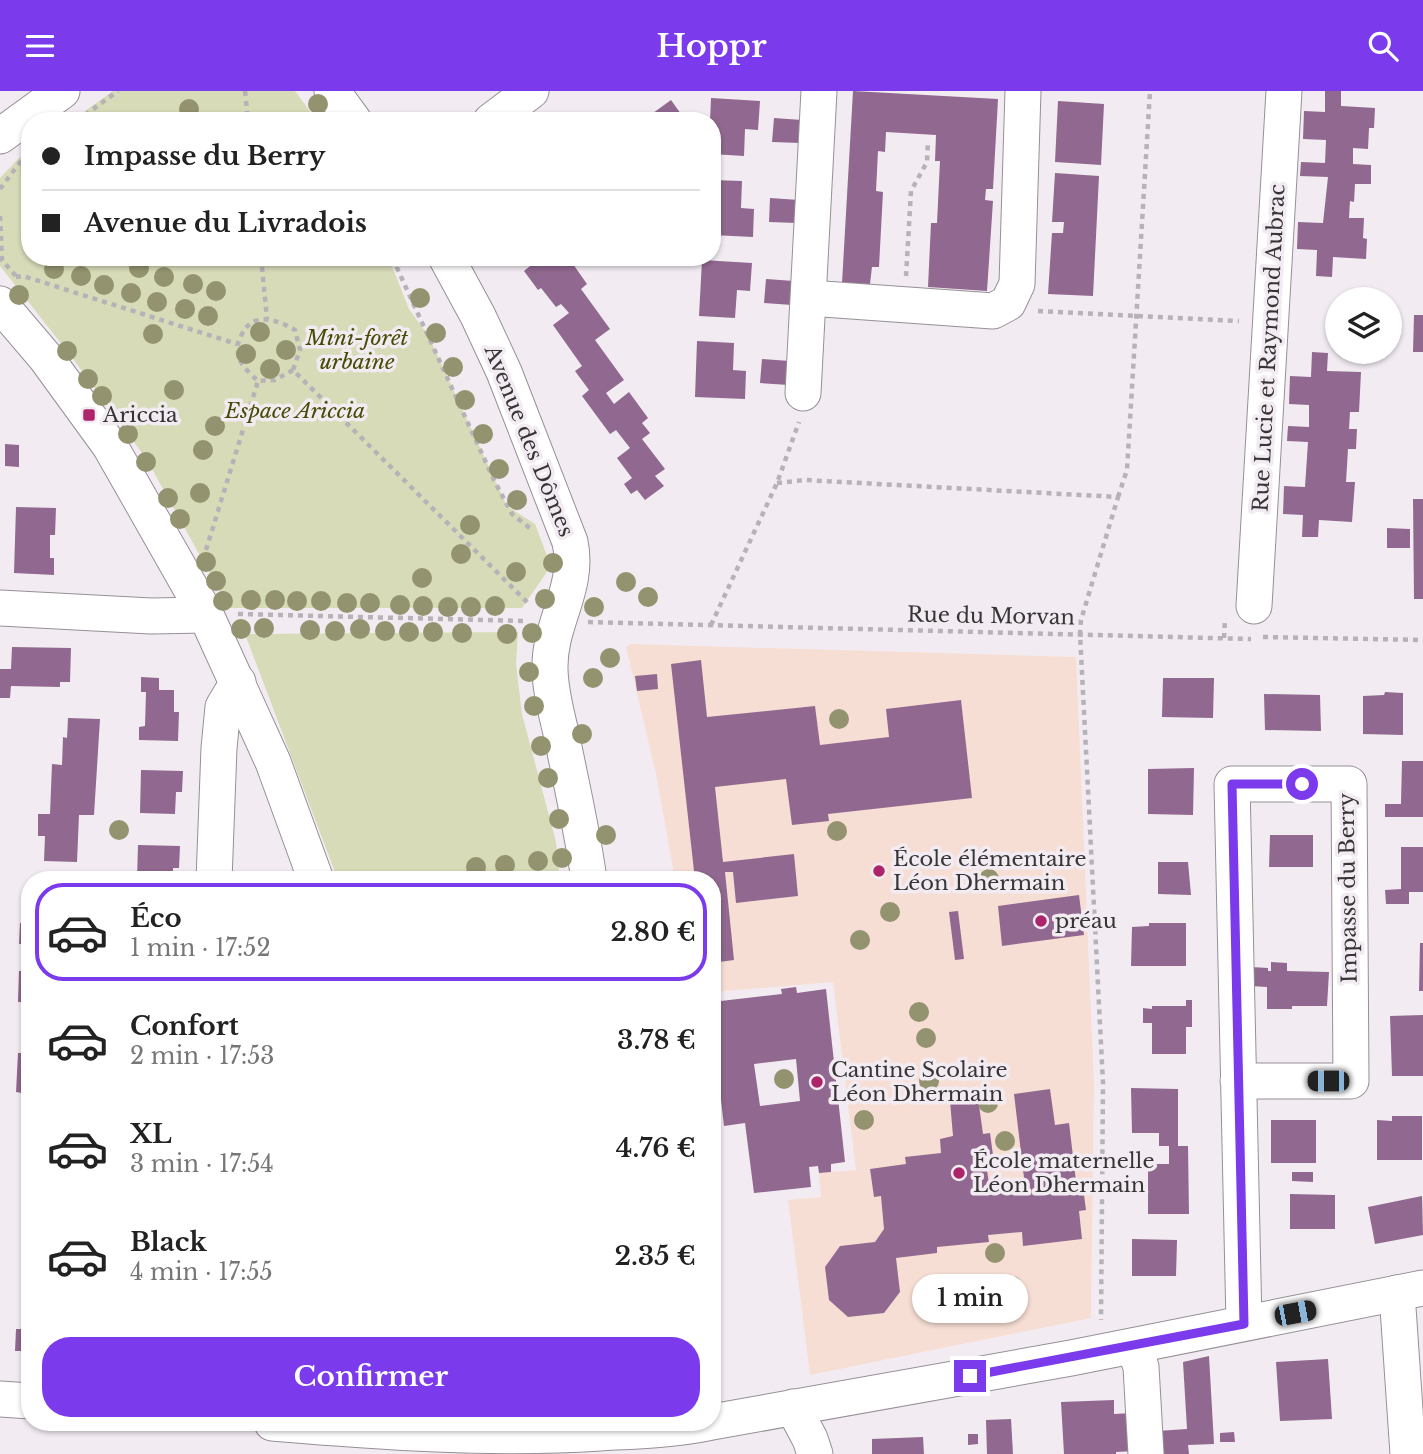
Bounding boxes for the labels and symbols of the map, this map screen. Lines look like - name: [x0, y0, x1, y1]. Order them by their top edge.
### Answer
- street label: Rue Lucie et Raymond Aubrac: [1247, 183, 1291, 513]
- park label: Mini-forêt urbaine: [305, 325, 409, 375]
- street label: Avenue des Dômes: [478, 341, 579, 541]
- park label: Espace Ariccia: [224, 398, 365, 424]
- place label: Ariccia: [102, 402, 178, 428]
- marker: Ariccia: [81, 407, 97, 423]
- street label: Rue du Morvan: [907, 602, 1075, 630]
- route start: [1286, 768, 1318, 800]
- street label: Impasse du Berry: [1333, 792, 1363, 983]
- place label: École élémentaire Léon Dhermain: [893, 846, 1087, 896]
- marker: École élémentaire Léon Dhermain: [871, 863, 887, 879]
- place label: préau: [1055, 908, 1117, 934]
- marker: préau: [1033, 913, 1049, 929]
- place label: Cantine Scolaire Léon Dhermain: [831, 1057, 1008, 1107]
- car: [1308, 1071, 1350, 1092]
- marker: Cantine Scolaire Léon Dhermain: [809, 1074, 825, 1090]
- place label: École maternelle Léon Dhermain: [973, 1148, 1154, 1198]
- marker: École maternelle Léon Dhermain: [951, 1165, 967, 1181]
- callout: 1 min: [912, 1275, 1028, 1323]
- car: [1273, 1299, 1318, 1327]
- route end: [954, 1360, 986, 1392]

